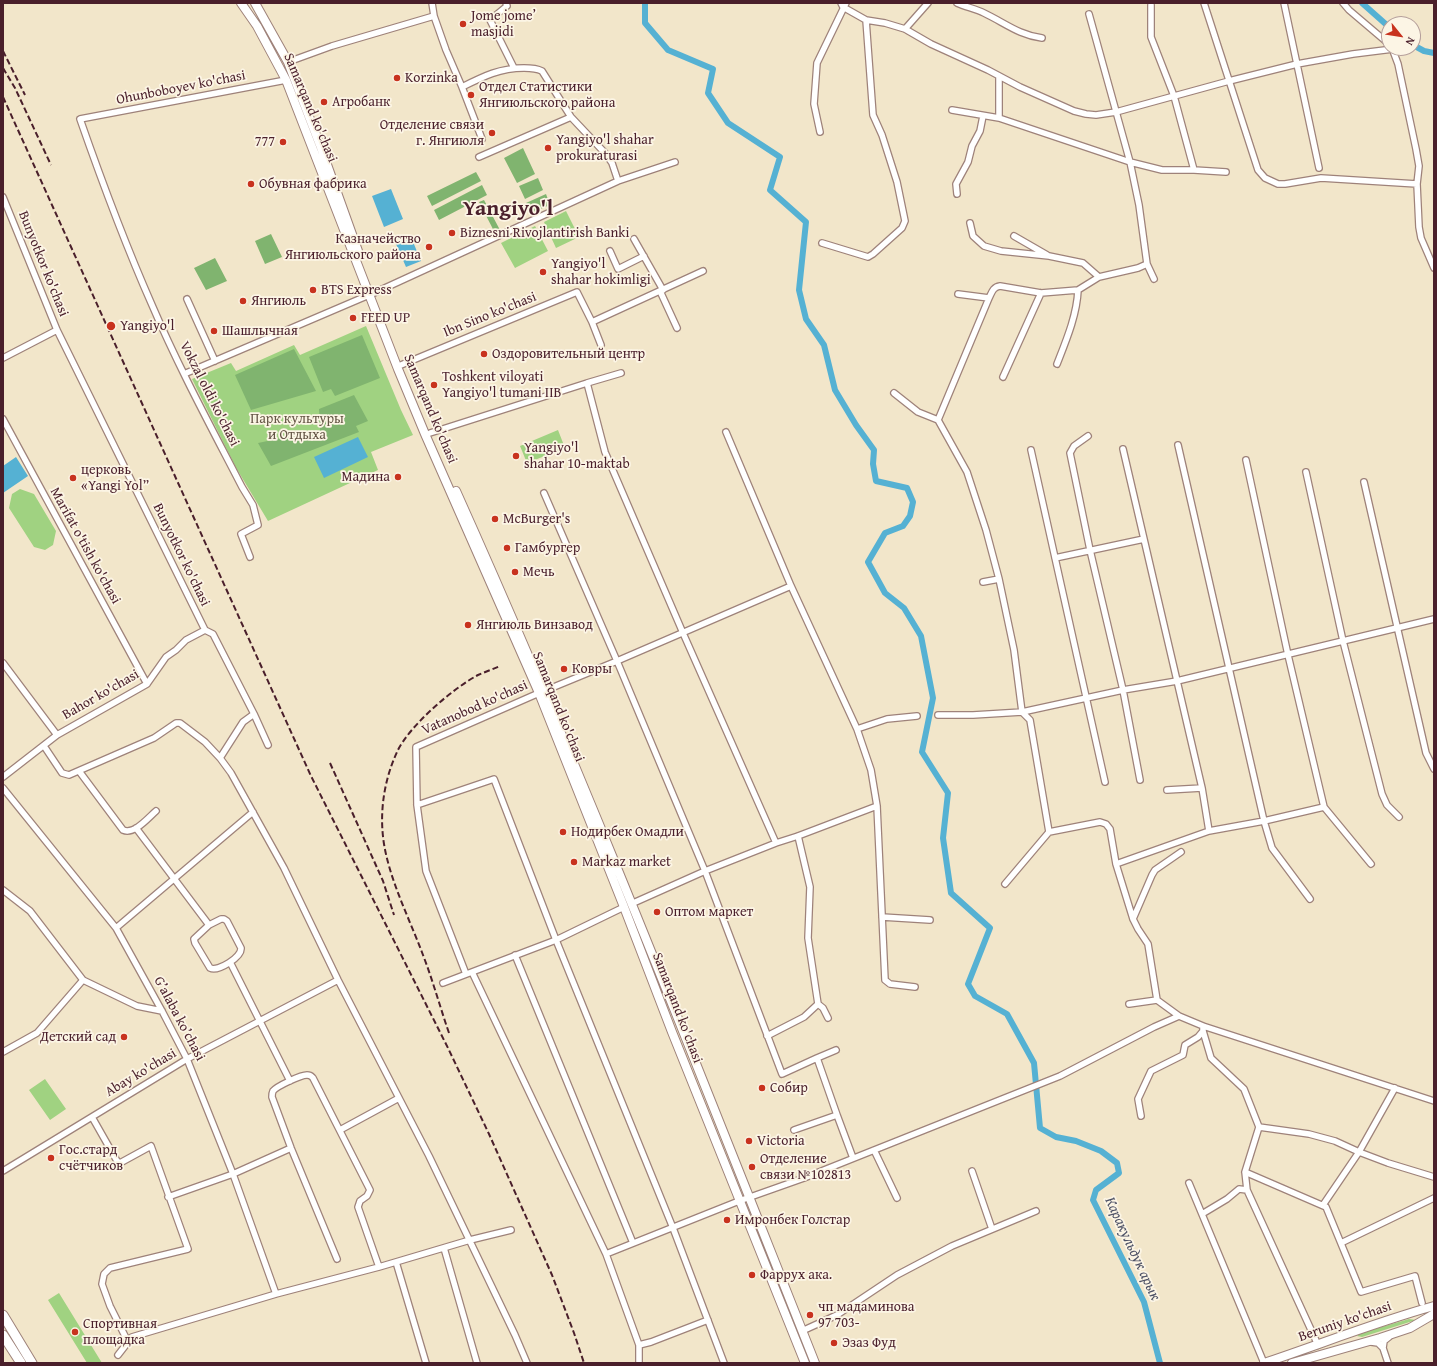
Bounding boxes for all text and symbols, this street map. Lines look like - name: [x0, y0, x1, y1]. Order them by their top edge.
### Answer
- place label: Jome jome’ masjidi: [471, 8, 536, 40]
- north arrow: [1381, 16, 1421, 56]
- marker: Jome jome’ masjidi: [458, 19, 468, 29]
- text: N: [1402, 34, 1419, 49]
- street label: Samarqand ko'chasi: [279, 51, 341, 165]
- street label: Ohunboboyev ko'chasi: [115, 67, 247, 109]
- place label: Korzinka: [405, 70, 458, 86]
- marker: Korzinka: [392, 73, 402, 83]
- place label: Отдел Статистики Янгиюльского района: [479, 79, 615, 112]
- marker: Отдел Статистики Янгиюльского района: [466, 90, 476, 100]
- place label: Агробанк: [332, 94, 390, 110]
- marker: Агробанк: [319, 97, 329, 107]
- place label: Отделение связи г. Янгиюля: [380, 117, 484, 150]
- marker: Отделение связи г. Янгиюля: [487, 128, 497, 138]
- place label: Yangiyo'l shahar prokuraturasi: [556, 132, 654, 164]
- place label: 777: [255, 134, 275, 150]
- marker: 777: [278, 137, 288, 147]
- marker: Yangiyo'l shahar prokuraturasi: [543, 143, 553, 153]
- place label: Обувная фабрика: [259, 176, 367, 192]
- marker: Обувная фабрика: [246, 179, 256, 189]
- district label: Yangiyo'l: [463, 196, 553, 222]
- street label: Bunyotkor ko'chasi: [14, 209, 72, 319]
- place label: Biznesni Rivojlantirish Banki: [460, 225, 629, 241]
- marker: Biznesni Rivojlantirish Banki: [447, 228, 457, 238]
- place label: Казначейство Янгиюльского района: [285, 231, 421, 264]
- marker: Казначейство Янгиюльского района: [424, 242, 434, 252]
- place label: Yangiyo'l shahar hokimligi: [551, 256, 651, 288]
- marker: Yangiyo'l shahar hokimligi: [538, 267, 548, 277]
- place label: BTS Express: [321, 282, 392, 298]
- marker: BTS Express: [308, 285, 318, 295]
- street label: Ibn Sino ko'chasi: [441, 289, 539, 341]
- place label: Янгиюль: [251, 293, 306, 309]
- marker: Янгиюль: [238, 296, 248, 306]
- place label: FEED UP: [361, 310, 410, 326]
- marker: FEED UP: [348, 313, 358, 323]
- place label: Yangiyo'l: [120, 318, 174, 334]
- marker: Yangiyo'l: [105, 320, 117, 332]
- place label: Шашлычная: [222, 323, 298, 339]
- marker: Шашлычная: [209, 326, 219, 336]
- street label: Vokzal oldi ko'chasi: [175, 339, 243, 449]
- place label: Оздоровительный центр: [492, 346, 645, 362]
- marker: Оздоровительный центр: [479, 349, 489, 359]
- street label: Samarqand ko'chasi: [399, 352, 461, 466]
- place label: Toshkent viloyati Yangiyo'l tumani IIB: [442, 369, 561, 402]
- marker: Toshkent viloyati Yangiyo'l tumani IIB: [429, 380, 439, 390]
- park label: Парк культуры и Отдыха: [250, 411, 344, 444]
- place label: Yangiyo'l shahar 10-maktab: [524, 440, 630, 472]
- marker: Yangiyo'l shahar 10-maktab: [511, 451, 521, 461]
- place label: церковь «Yangi Yol”: [81, 462, 149, 494]
- place label: Мадина: [342, 469, 390, 485]
- marker: Мадина: [393, 472, 403, 482]
- marker: церковь «Yangi Yol”: [68, 473, 78, 483]
- street label: Marifat o'tish ko'chasi: [46, 485, 124, 607]
- street label: Bunyotkor ko'chasi: [149, 501, 213, 609]
- place label: McBurger's: [503, 511, 570, 527]
- marker: McBurger's: [490, 514, 500, 524]
- place label: Гамбургер: [515, 540, 580, 556]
- marker: Гамбургер: [502, 543, 512, 553]
- place label: Мечь: [523, 564, 555, 580]
- marker: Мечь: [510, 567, 520, 577]
- place label: Янгиюль Винзавод: [476, 617, 593, 633]
- marker: Янгиюль Винзавод: [463, 620, 473, 630]
- street label: Samarqand ko'chasi: [528, 650, 588, 764]
- place label: Ковры: [572, 661, 612, 677]
- marker: Ковры: [559, 664, 569, 674]
- street label: Bahor ko'chasi: [60, 666, 142, 724]
- street label: Vatanobod ko'chasi: [420, 677, 530, 739]
- place label: Нодирбек Омадли: [571, 824, 684, 840]
- marker: Нодирбек Омадли: [558, 827, 568, 837]
- place label: Markaz market: [582, 854, 671, 870]
- marker: Markaz market: [569, 857, 579, 867]
- place label: Оптом маркет: [665, 904, 753, 920]
- marker: Оптом маркет: [652, 907, 662, 917]
- street label: Samarqand ko'chasi: [648, 950, 706, 1066]
- street label: G’alaba ko’chasi: [150, 974, 208, 1064]
- place label: Детский сад: [40, 1029, 116, 1045]
- marker: Детский сад: [119, 1032, 129, 1042]
- street label: Abay ko'chasi: [102, 1045, 180, 1101]
- place label: Собир: [770, 1080, 808, 1096]
- marker: Собир: [757, 1083, 767, 1093]
- place label: Victoria: [757, 1133, 805, 1149]
- marker: Victoria: [744, 1136, 754, 1146]
- place label: Гос.стард счётчиков: [59, 1142, 123, 1174]
- place label: Отделение связи №102813: [760, 1151, 851, 1184]
- marker: Гос.стард счётчиков: [46, 1153, 56, 1163]
- marker: Отделение связи №102813: [747, 1162, 757, 1172]
- water label: Каракульдук арык: [1100, 1194, 1164, 1304]
- place label: Имронбек Голстар: [735, 1212, 850, 1228]
- marker: Имронбек Голстар: [722, 1215, 732, 1225]
- place label: Фаррух ака.: [760, 1267, 832, 1283]
- marker: Фаррух ака.: [747, 1270, 757, 1280]
- street label: Beruniy ko'chasi: [1296, 1298, 1394, 1346]
- place label: чп мадаминова 97 703-: [818, 1299, 914, 1332]
- marker: чп мадаминова 97 703-: [805, 1310, 815, 1320]
- place label: Спортивная площадка: [83, 1316, 157, 1348]
- marker: Спортивная площадка: [70, 1327, 80, 1337]
- place label: Эзаз Фуд: [842, 1335, 896, 1351]
- marker: Эзаз Фуд: [829, 1338, 839, 1348]

